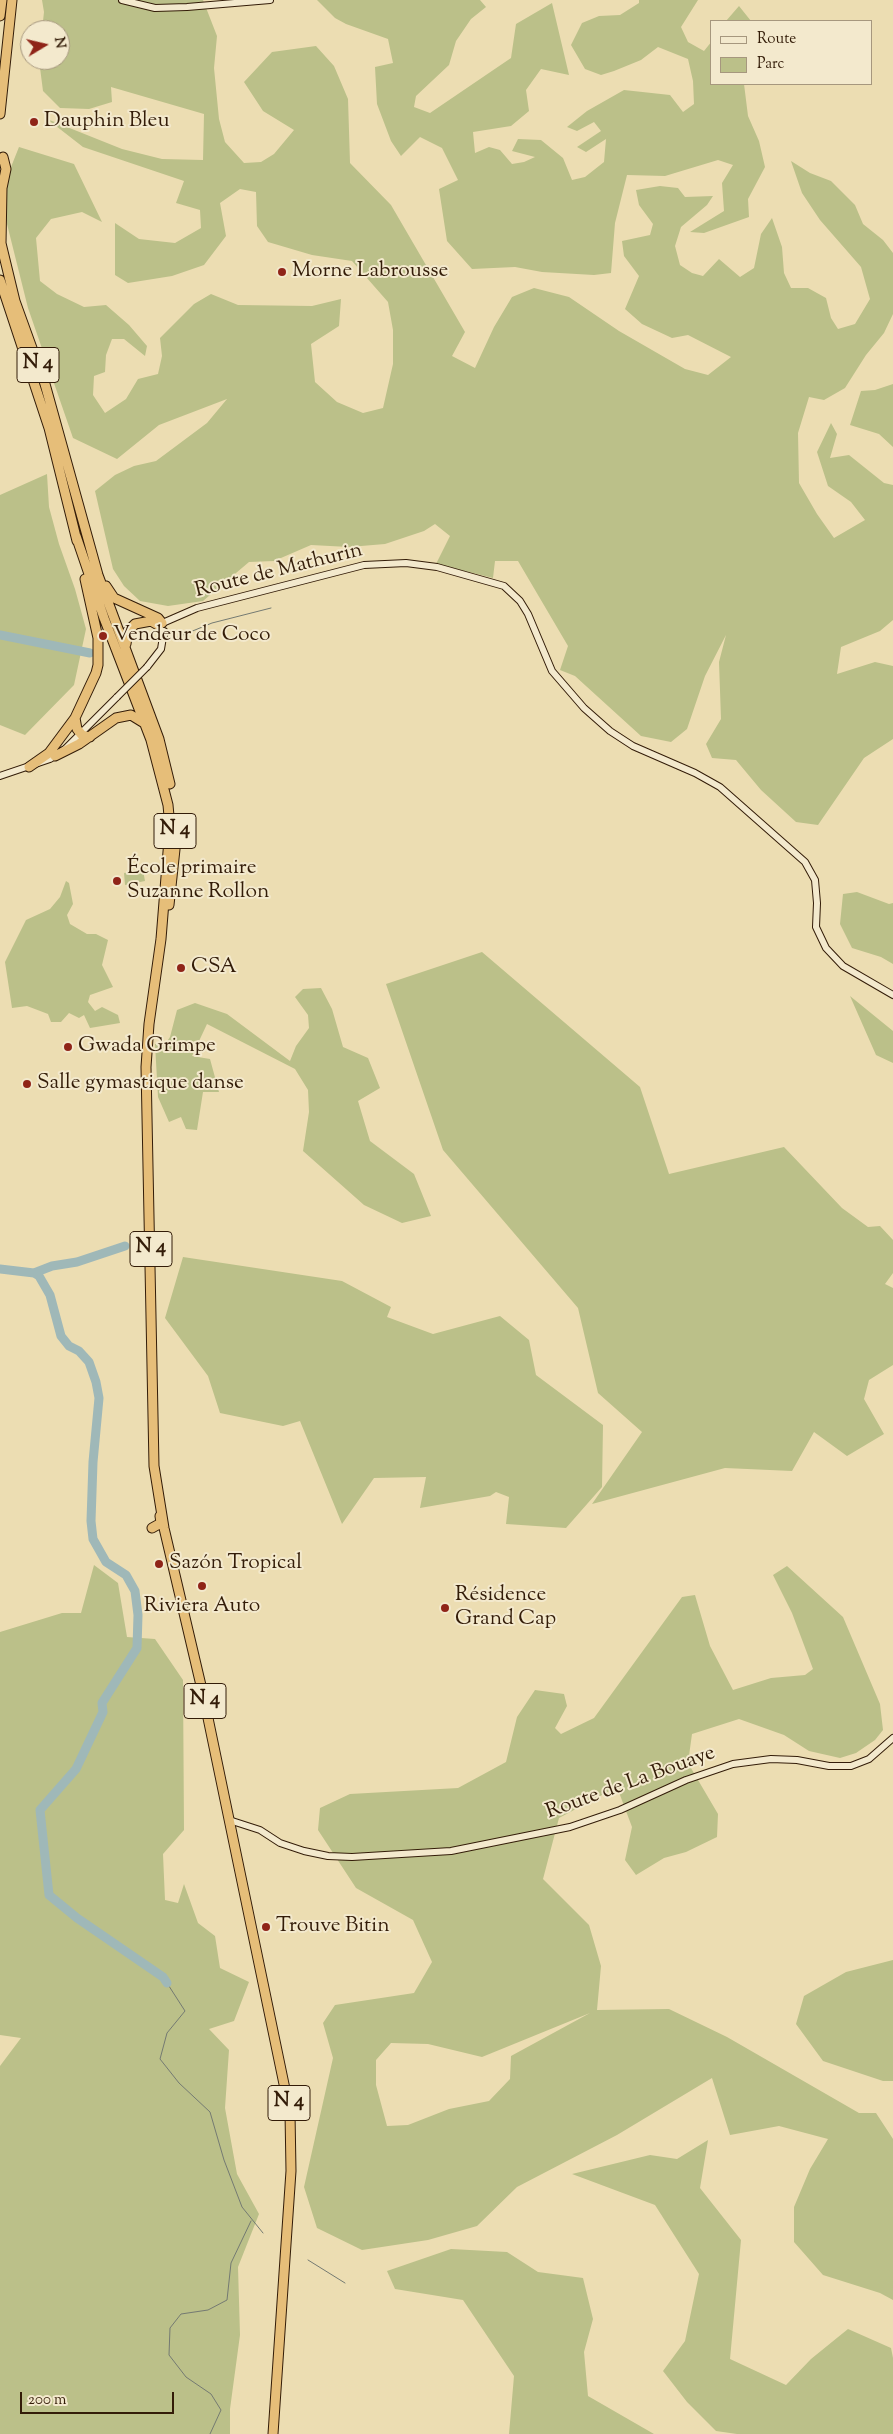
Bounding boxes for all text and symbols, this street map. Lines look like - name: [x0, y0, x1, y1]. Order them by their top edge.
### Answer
- north arrow: [20, 20, 70, 70]
- legend: [710, 20, 873, 85]
- text: Route: [757, 29, 796, 50]
- text: N: [48, 36, 70, 50]
- text: Parc: [757, 54, 784, 75]
- place label: Dauphin Bleu: [44, 109, 169, 135]
- marker: Dauphin Bleu: [28, 116, 40, 128]
- place label: Morne Labrousse: [292, 259, 448, 285]
- marker: Morne Labrousse: [276, 266, 288, 278]
- road number: N 4: [17, 348, 59, 382]
- street label: Route de Mathurin: [193, 539, 365, 605]
- place label: Vendeur de Coco: [113, 623, 270, 649]
- marker: Vendeur de Coco: [97, 630, 109, 642]
- road number: N 4: [154, 814, 196, 848]
- place label: École primaire Suzanne Rollon: [127, 856, 269, 906]
- marker: École primaire Suzanne Rollon: [111, 875, 123, 887]
- place label: CSA: [191, 955, 237, 981]
- marker: CSA: [175, 962, 187, 974]
- place label: Gwada Grimpe: [78, 1034, 216, 1060]
- marker: Gwada Grimpe: [62, 1041, 74, 1053]
- place label: Salle gymastique danse: [37, 1071, 244, 1097]
- marker: Salle gymastique danse: [21, 1078, 33, 1090]
- road number: N 4: [130, 1232, 172, 1266]
- place label: Sazón Tropical: [169, 1551, 302, 1577]
- marker: Sazón Tropical: [153, 1558, 165, 1570]
- marker: Riviera Auto: [196, 1580, 208, 1592]
- place label: Résidence Grand Cap: [455, 1583, 556, 1633]
- place label: Riviera Auto: [144, 1594, 260, 1620]
- marker: Résidence Grand Cap: [439, 1602, 451, 1614]
- road number: N 4: [184, 1684, 226, 1718]
- street label: Route de La Bouaye: [543, 1742, 719, 1826]
- place label: Trouve Bitin: [276, 1914, 390, 1940]
- marker: Trouve Bitin: [260, 1921, 272, 1933]
- road number: N 4: [268, 2086, 310, 2120]
- scale bar: [22, 2382, 176, 2414]
- text: 200 m: [28, 2390, 67, 2411]

